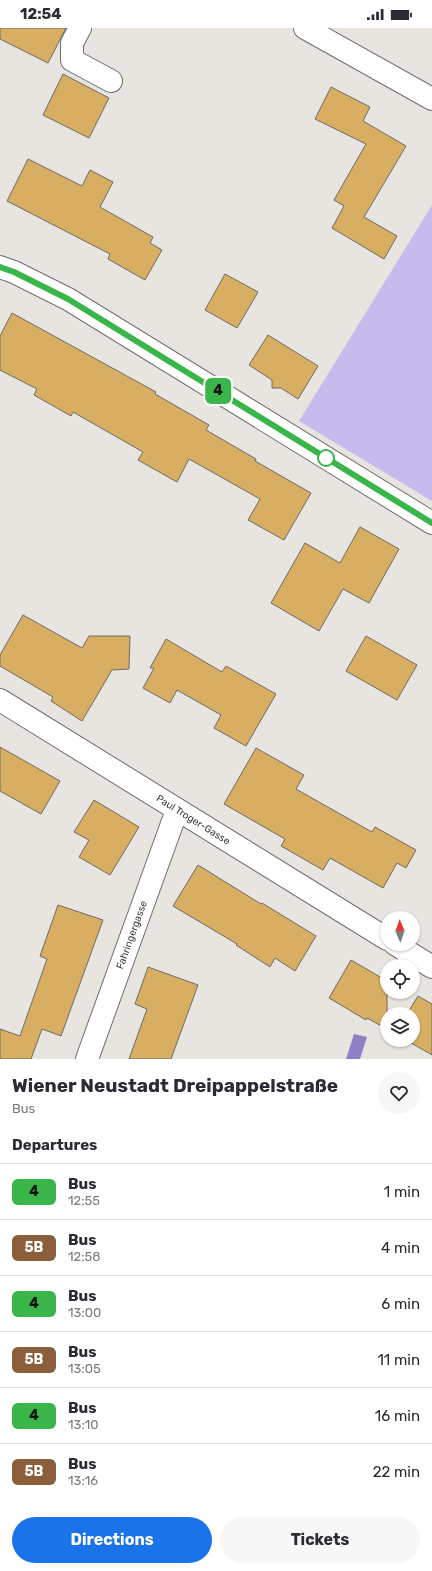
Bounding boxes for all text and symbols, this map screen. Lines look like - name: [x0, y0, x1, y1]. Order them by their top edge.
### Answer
- text: 12:54: [20, 5, 62, 23]
- line badge: 4: [205, 378, 231, 404]
- text: 4: [213, 382, 223, 399]
- unlabelled marker: [317, 449, 335, 467]
- street label: Paul Troger-Gasse: [154, 792, 232, 848]
- street label: Fahringergasse: [114, 899, 150, 971]
- north arrow: [380, 911, 420, 951]
- map controls: [380, 911, 420, 1047]
- button: locate: [380, 959, 420, 999]
- button: layers: [380, 1007, 420, 1047]
- button: heart: [378, 1072, 420, 1114]
- text: Wiener Neustadt Dreipappelstraße: [12, 1074, 338, 1097]
- text: Bus: [12, 1101, 35, 1116]
- text: Departures: [12, 1136, 97, 1154]
- text: Bus: [68, 1175, 96, 1193]
- text: 4: [29, 1183, 39, 1200]
- text: 1 min: [384, 1183, 420, 1201]
- text: 12:55: [68, 1193, 100, 1208]
- text: Bus: [68, 1231, 96, 1249]
- text: 5B: [25, 1239, 43, 1256]
- text: 4 min: [381, 1239, 420, 1257]
- text: 12:58: [68, 1249, 101, 1264]
- text: Bus: [68, 1287, 96, 1305]
- text: 4: [29, 1295, 39, 1312]
- text: 6 min: [381, 1295, 420, 1313]
- text: 13:00: [68, 1305, 101, 1320]
- text: Bus: [68, 1343, 96, 1361]
- text: 5B: [25, 1351, 43, 1368]
- text: 11 min: [377, 1351, 420, 1369]
- text: 13:05: [68, 1361, 101, 1376]
- text: Bus: [68, 1399, 96, 1417]
- text: 4: [29, 1407, 39, 1424]
- text: 16 min: [375, 1407, 420, 1425]
- text: 13:10: [68, 1417, 99, 1432]
- text: Bus: [68, 1455, 96, 1473]
- text: 5B: [25, 1463, 43, 1480]
- text: 22 min: [373, 1463, 420, 1481]
- text: 13:16: [68, 1473, 98, 1488]
- button: Directions: [12, 1517, 212, 1563]
- button: Tickets: [220, 1517, 420, 1563]

